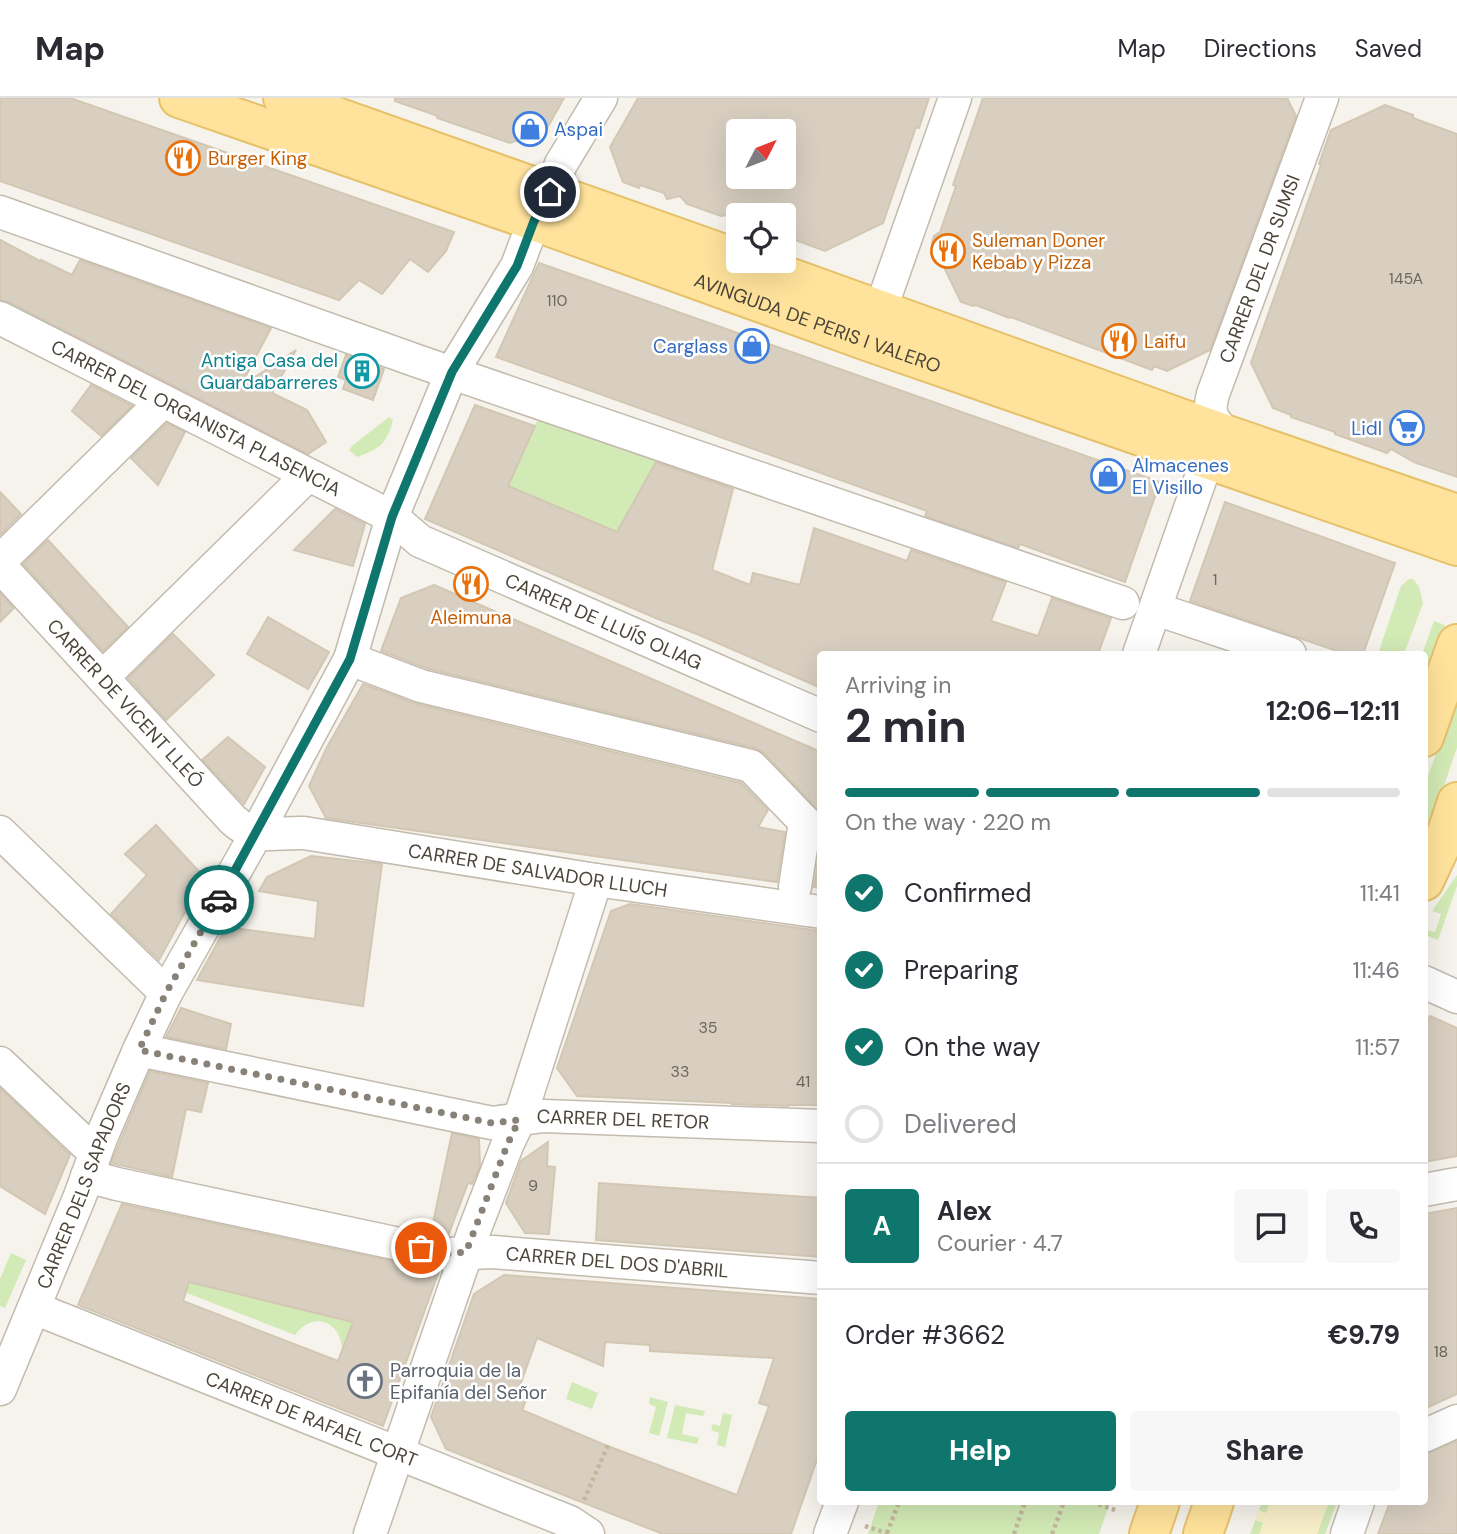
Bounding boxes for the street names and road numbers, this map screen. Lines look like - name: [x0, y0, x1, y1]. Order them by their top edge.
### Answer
- street label: CARRER DEL DR SUMSI: [1213, 171, 1306, 367]
- street label: AVINGUDA DE PERIS I VALERO: [691, 268, 944, 379]
- street label: CARRER DEL ORGANISTA PLASENCIA: [47, 334, 346, 502]
- street label: CARRER DE LLUÍS OLIAG: [501, 568, 706, 676]
- street label: CARRER DE VICENT LLEÓ: [42, 614, 209, 793]
- street label: CARRER DE SALVADOR LLUCH: [406, 838, 669, 903]
- street label: CARRER DELS SAPADORS: [31, 1078, 137, 1293]
- street label: CARRER DEL RETOR: [536, 1104, 710, 1135]
- street label: CARRER DEL DOS D'ABRIL: [505, 1241, 729, 1284]
- street label: CARRER DE RAFAEL CORT: [202, 1366, 421, 1473]

